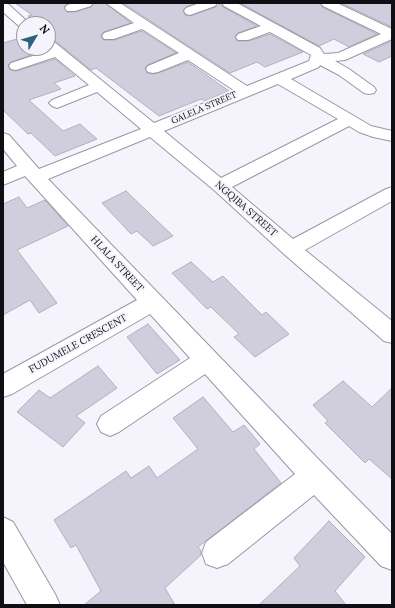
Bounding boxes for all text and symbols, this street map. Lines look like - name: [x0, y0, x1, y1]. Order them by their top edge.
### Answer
- north arrow: [16, 16, 56, 56]
- text: N: [37, 22, 53, 37]
- street label: GALELA STREET: [170, 89, 238, 127]
- street label: NGQIBA STREET: [213, 179, 279, 239]
- street label: HLALA STREET: [88, 234, 146, 294]
- street label: FUDUMELE CRESCENT: [27, 312, 129, 376]

